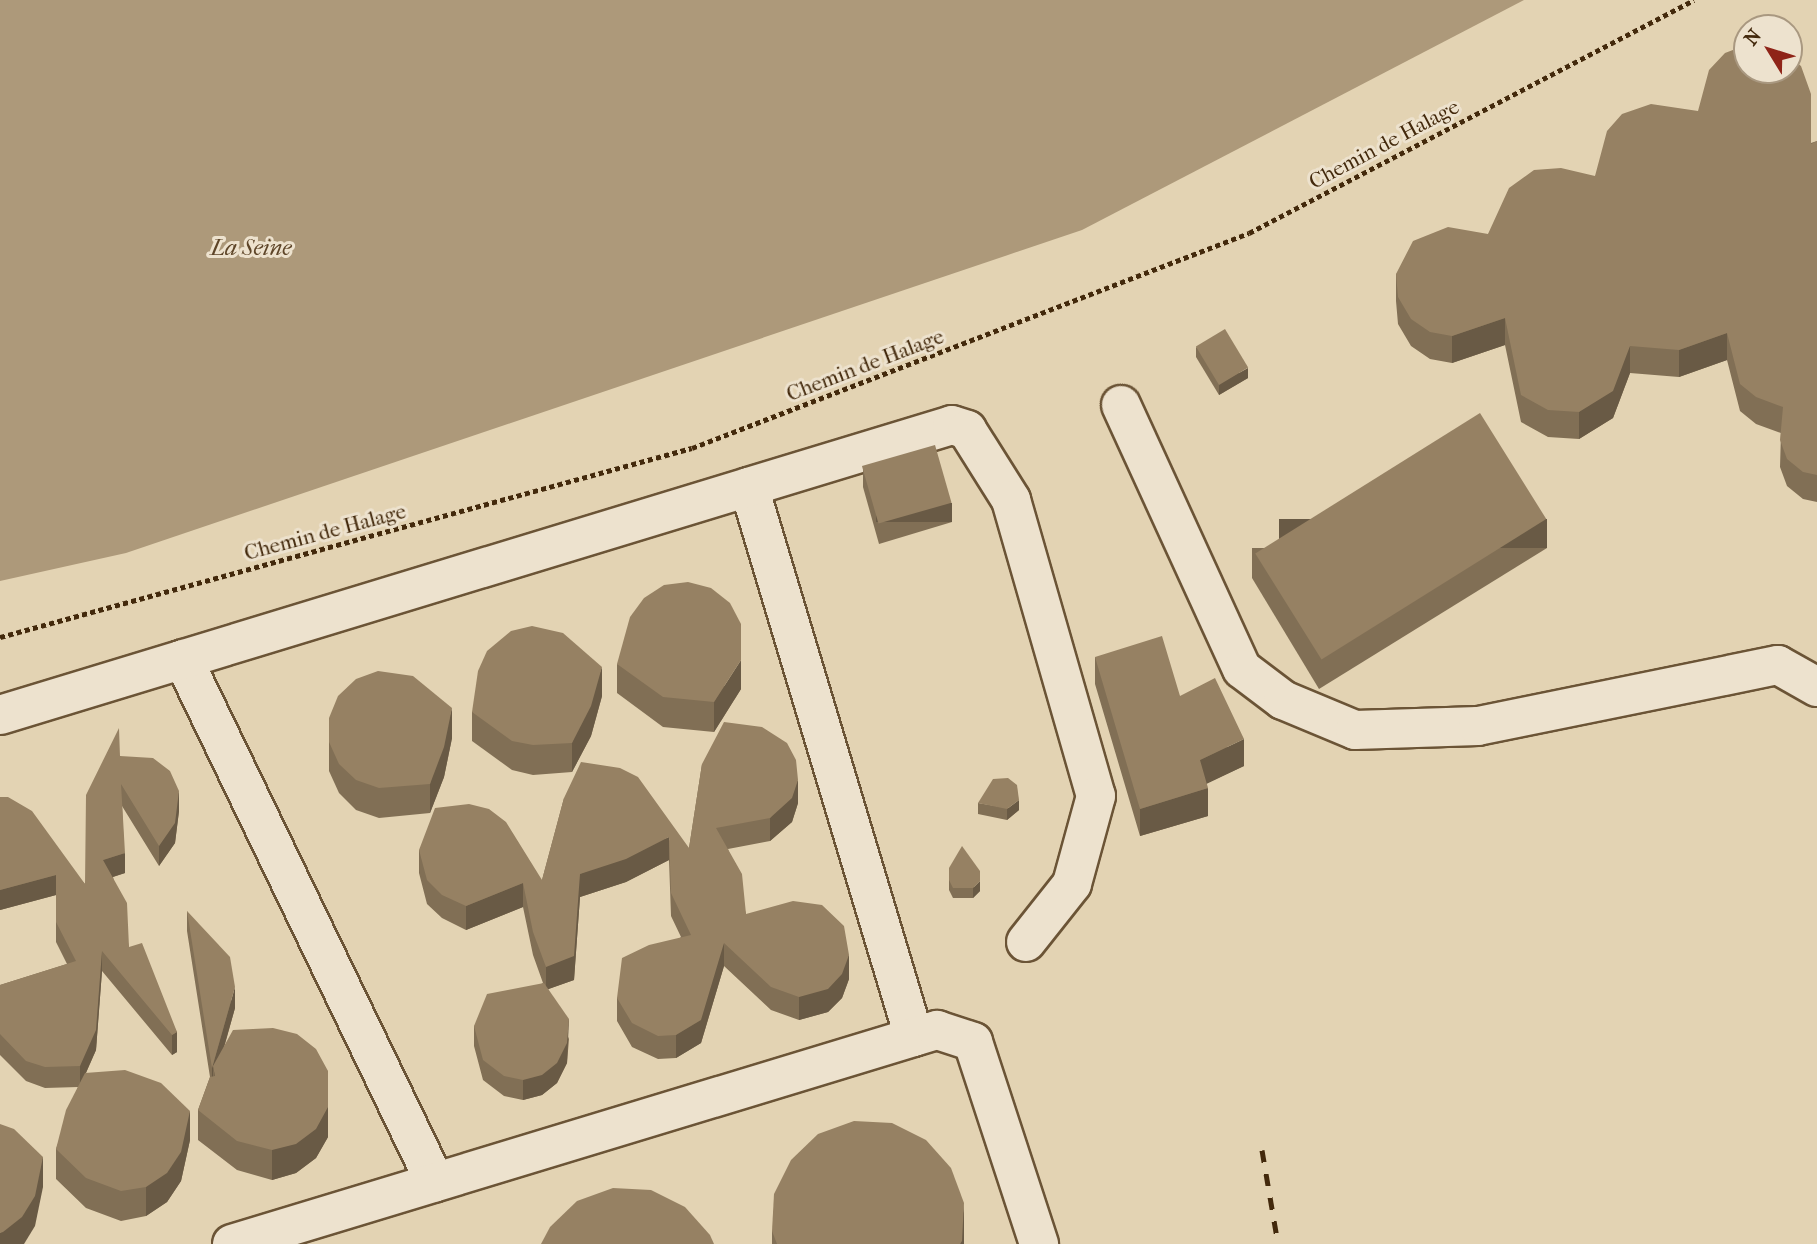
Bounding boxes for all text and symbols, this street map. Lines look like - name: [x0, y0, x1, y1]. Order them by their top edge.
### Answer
- north arrow: [1733, 14, 1803, 84]
- text: N: [1740, 25, 1766, 50]
- street label: Chemin de Halage: [1305, 94, 1463, 194]
- water label: La Seine: [210, 234, 292, 262]
- street label: Chemin de Halage: [783, 323, 947, 407]
- street label: Chemin de Halage: [241, 498, 409, 566]

